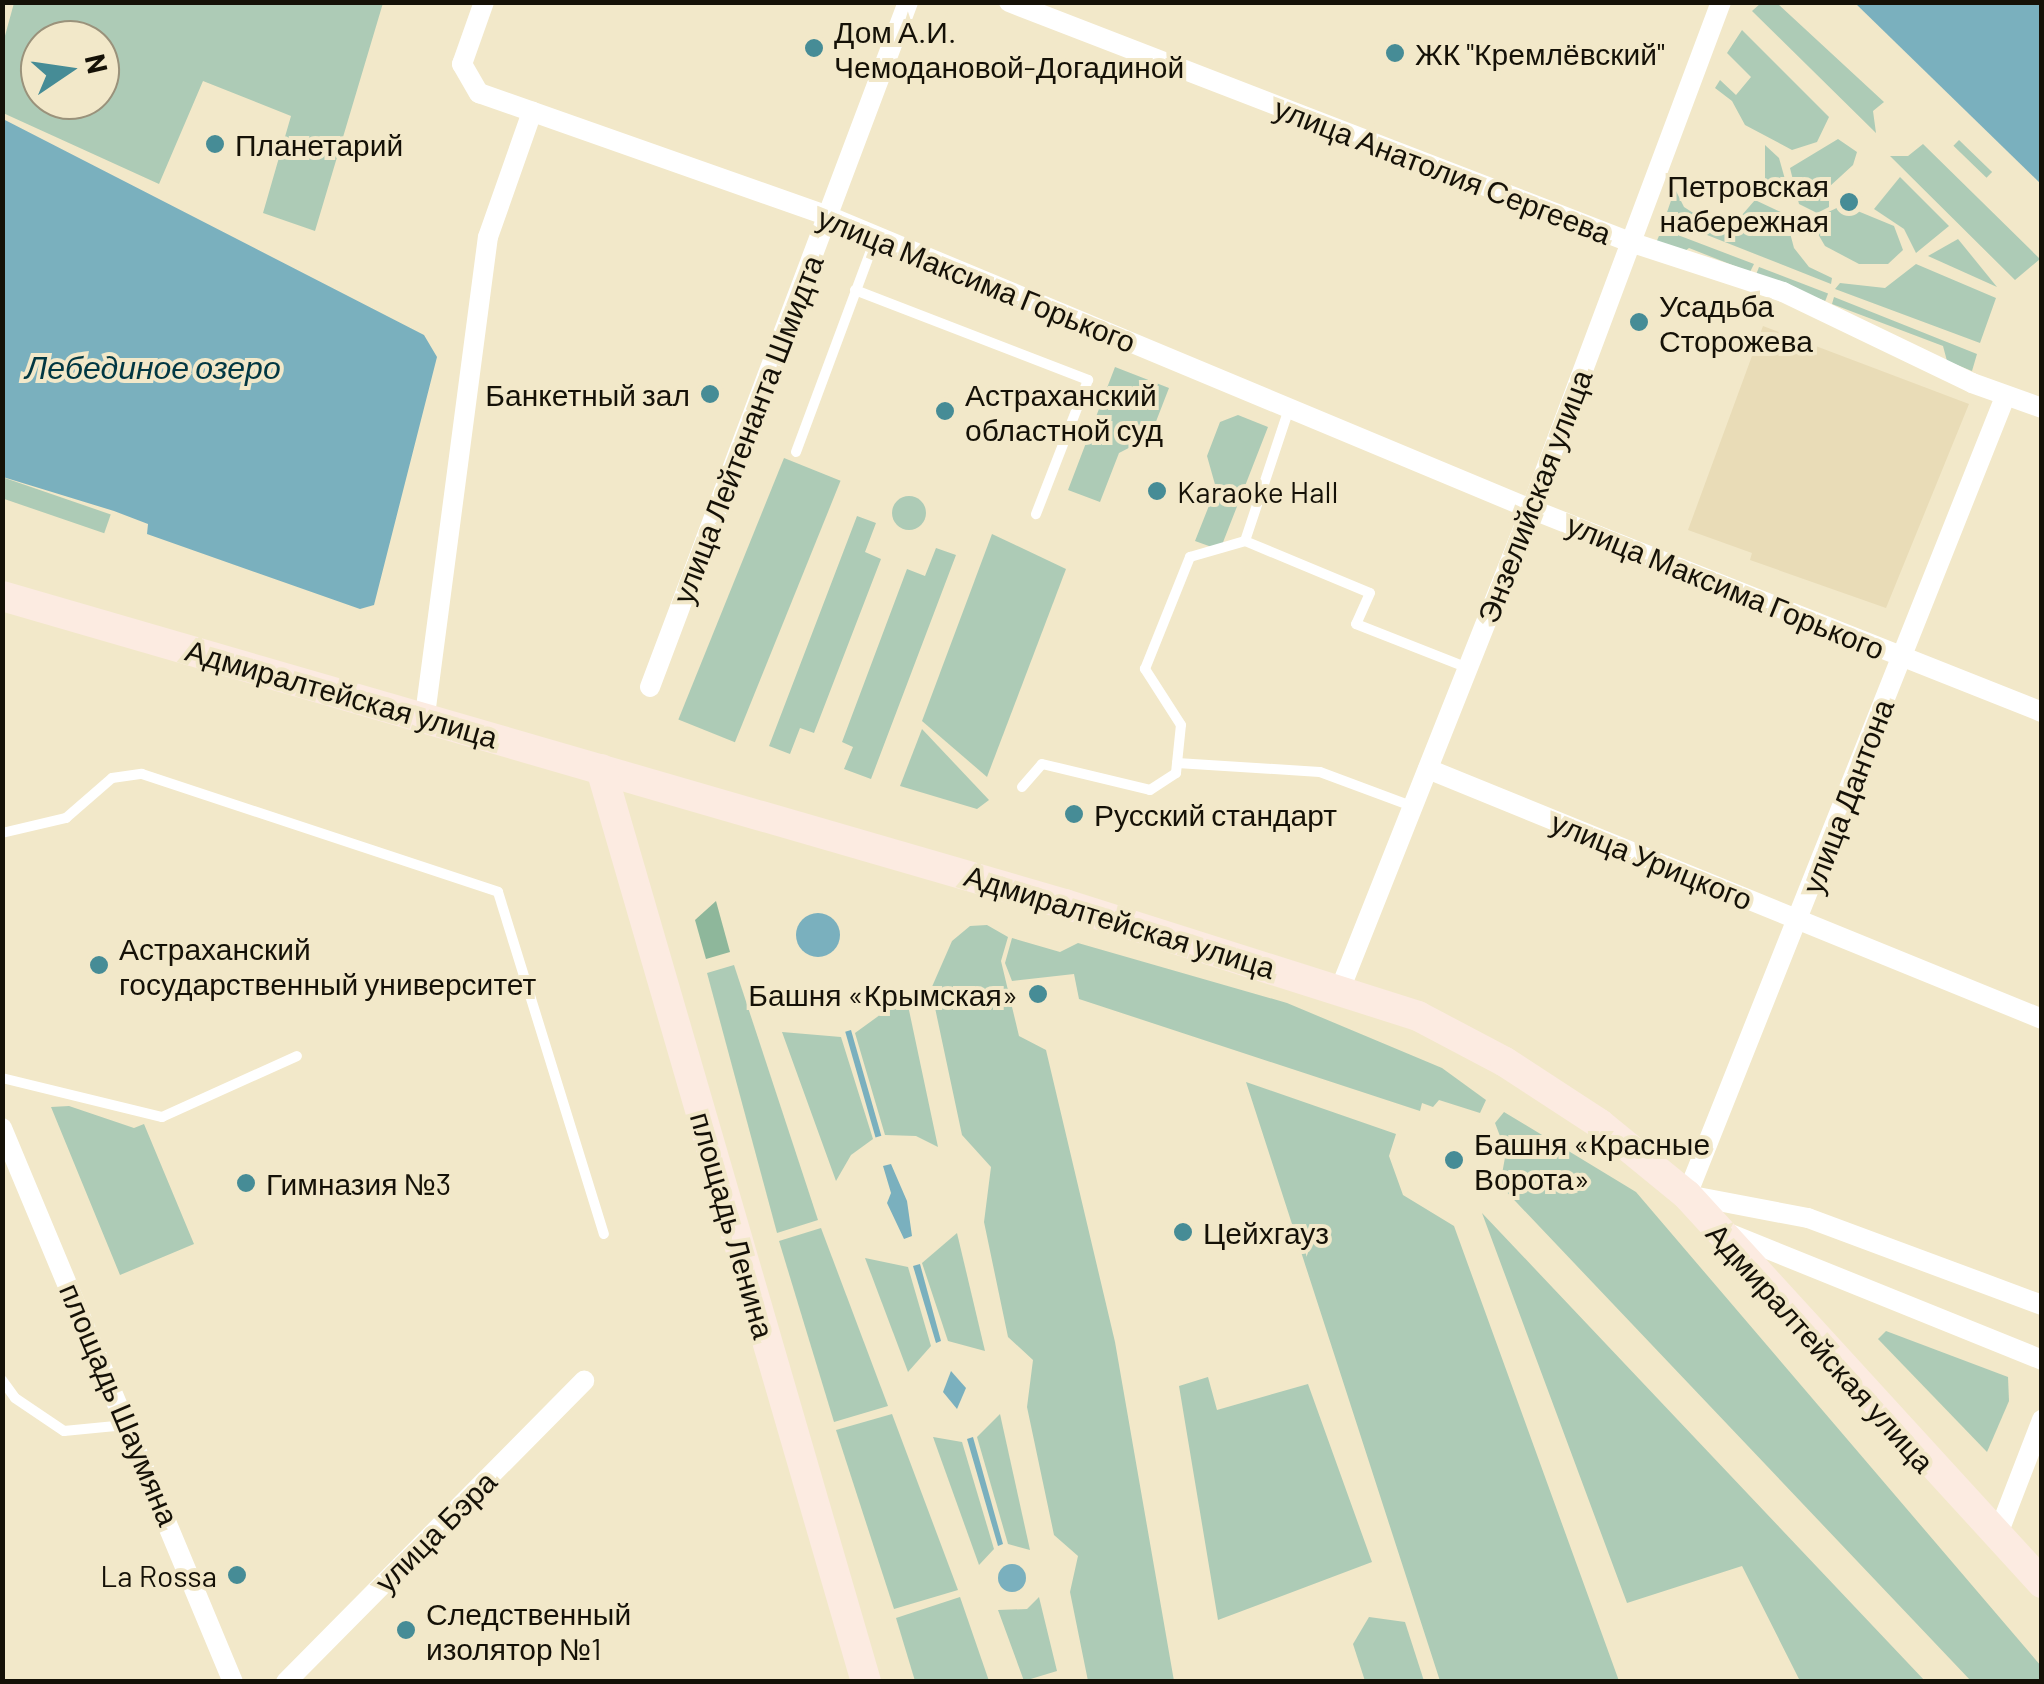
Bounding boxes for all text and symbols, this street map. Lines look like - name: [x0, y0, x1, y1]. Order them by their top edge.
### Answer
- place label: Дом А.И. Чемодановой-Догадиной: [834, 13, 1184, 84]
- north arrow: [20, 20, 120, 120]
- place label: ЖК "Кремлёвский": [1415, 35, 1665, 71]
- marker: Дом А.И. Чемодановой-Догадиной: [803, 37, 825, 59]
- marker: ЖК "Кремлёвский": [1384, 42, 1406, 64]
- text: N: [79, 51, 116, 77]
- street label: улица Анатолия Сергеева: [1269, 89, 1617, 251]
- place label: Планетарий: [235, 126, 403, 162]
- marker: Планетарий: [204, 133, 226, 155]
- place label: Петровская набережная: [1660, 167, 1829, 238]
- marker: Петровская набережная: [1838, 191, 1860, 213]
- street label: улица Максима Горького: [813, 199, 1141, 359]
- street label: улица Лейтенанта Шмидта: [664, 250, 830, 608]
- place label: Усадьба Сторожева: [1659, 287, 1813, 358]
- marker: Усадьба Сторожева: [1628, 311, 1650, 333]
- water label: Лебединое озеро: [25, 347, 281, 385]
- street label: Энзелийская улица: [1469, 364, 1599, 628]
- place label: Банкетный зал: [485, 376, 690, 412]
- place label: Астраханский областной суд: [965, 376, 1163, 446]
- marker: Банкетный зал: [699, 383, 721, 405]
- marker: Астраханский областной суд: [934, 400, 956, 422]
- place label: Karaoke Hall: [1177, 473, 1338, 509]
- marker: Karaoke Hall: [1146, 480, 1168, 502]
- street label: улица Максима Горького: [1562, 506, 1890, 666]
- street label: Адмиралтейская улица: [182, 631, 502, 755]
- street label: улица Дантона: [1793, 694, 1901, 898]
- place label: Русский стандарт: [1094, 796, 1337, 832]
- marker: Русский стандарт: [1063, 803, 1085, 825]
- street label: улица Урицкого: [1546, 803, 1758, 917]
- street label: Адмиралтейская улица: [960, 857, 1280, 985]
- place label: Астраханский государственный университет: [119, 930, 536, 1000]
- marker: Астраханский государственный университет: [88, 954, 110, 976]
- place label: Башня «Крымская»: [748, 976, 1018, 1012]
- marker: Башня «Крымская»: [1027, 983, 1049, 1005]
- street label: площадь Ленина: [683, 1107, 783, 1343]
- place label: Башня «Красные Ворота»: [1474, 1125, 1710, 1196]
- marker: Башня «Красные Ворота»: [1443, 1149, 1465, 1171]
- place label: Гимназия №3: [266, 1165, 451, 1201]
- marker: Гимназия №3: [235, 1172, 257, 1194]
- place label: Цейхгауз: [1203, 1214, 1329, 1250]
- street label: Адмиралтейская улица: [1700, 1215, 1942, 1479]
- marker: Цейхгауз: [1172, 1221, 1194, 1243]
- street label: площадь Шаумяна: [53, 1277, 187, 1531]
- street label: улица Бэра: [367, 1463, 503, 1599]
- place label: La Rossa: [100, 1557, 217, 1593]
- marker: La Rossa: [226, 1564, 248, 1586]
- place label: Следственный изолятор №1: [426, 1595, 631, 1666]
- marker: Следственный изолятор №1: [395, 1619, 417, 1641]

